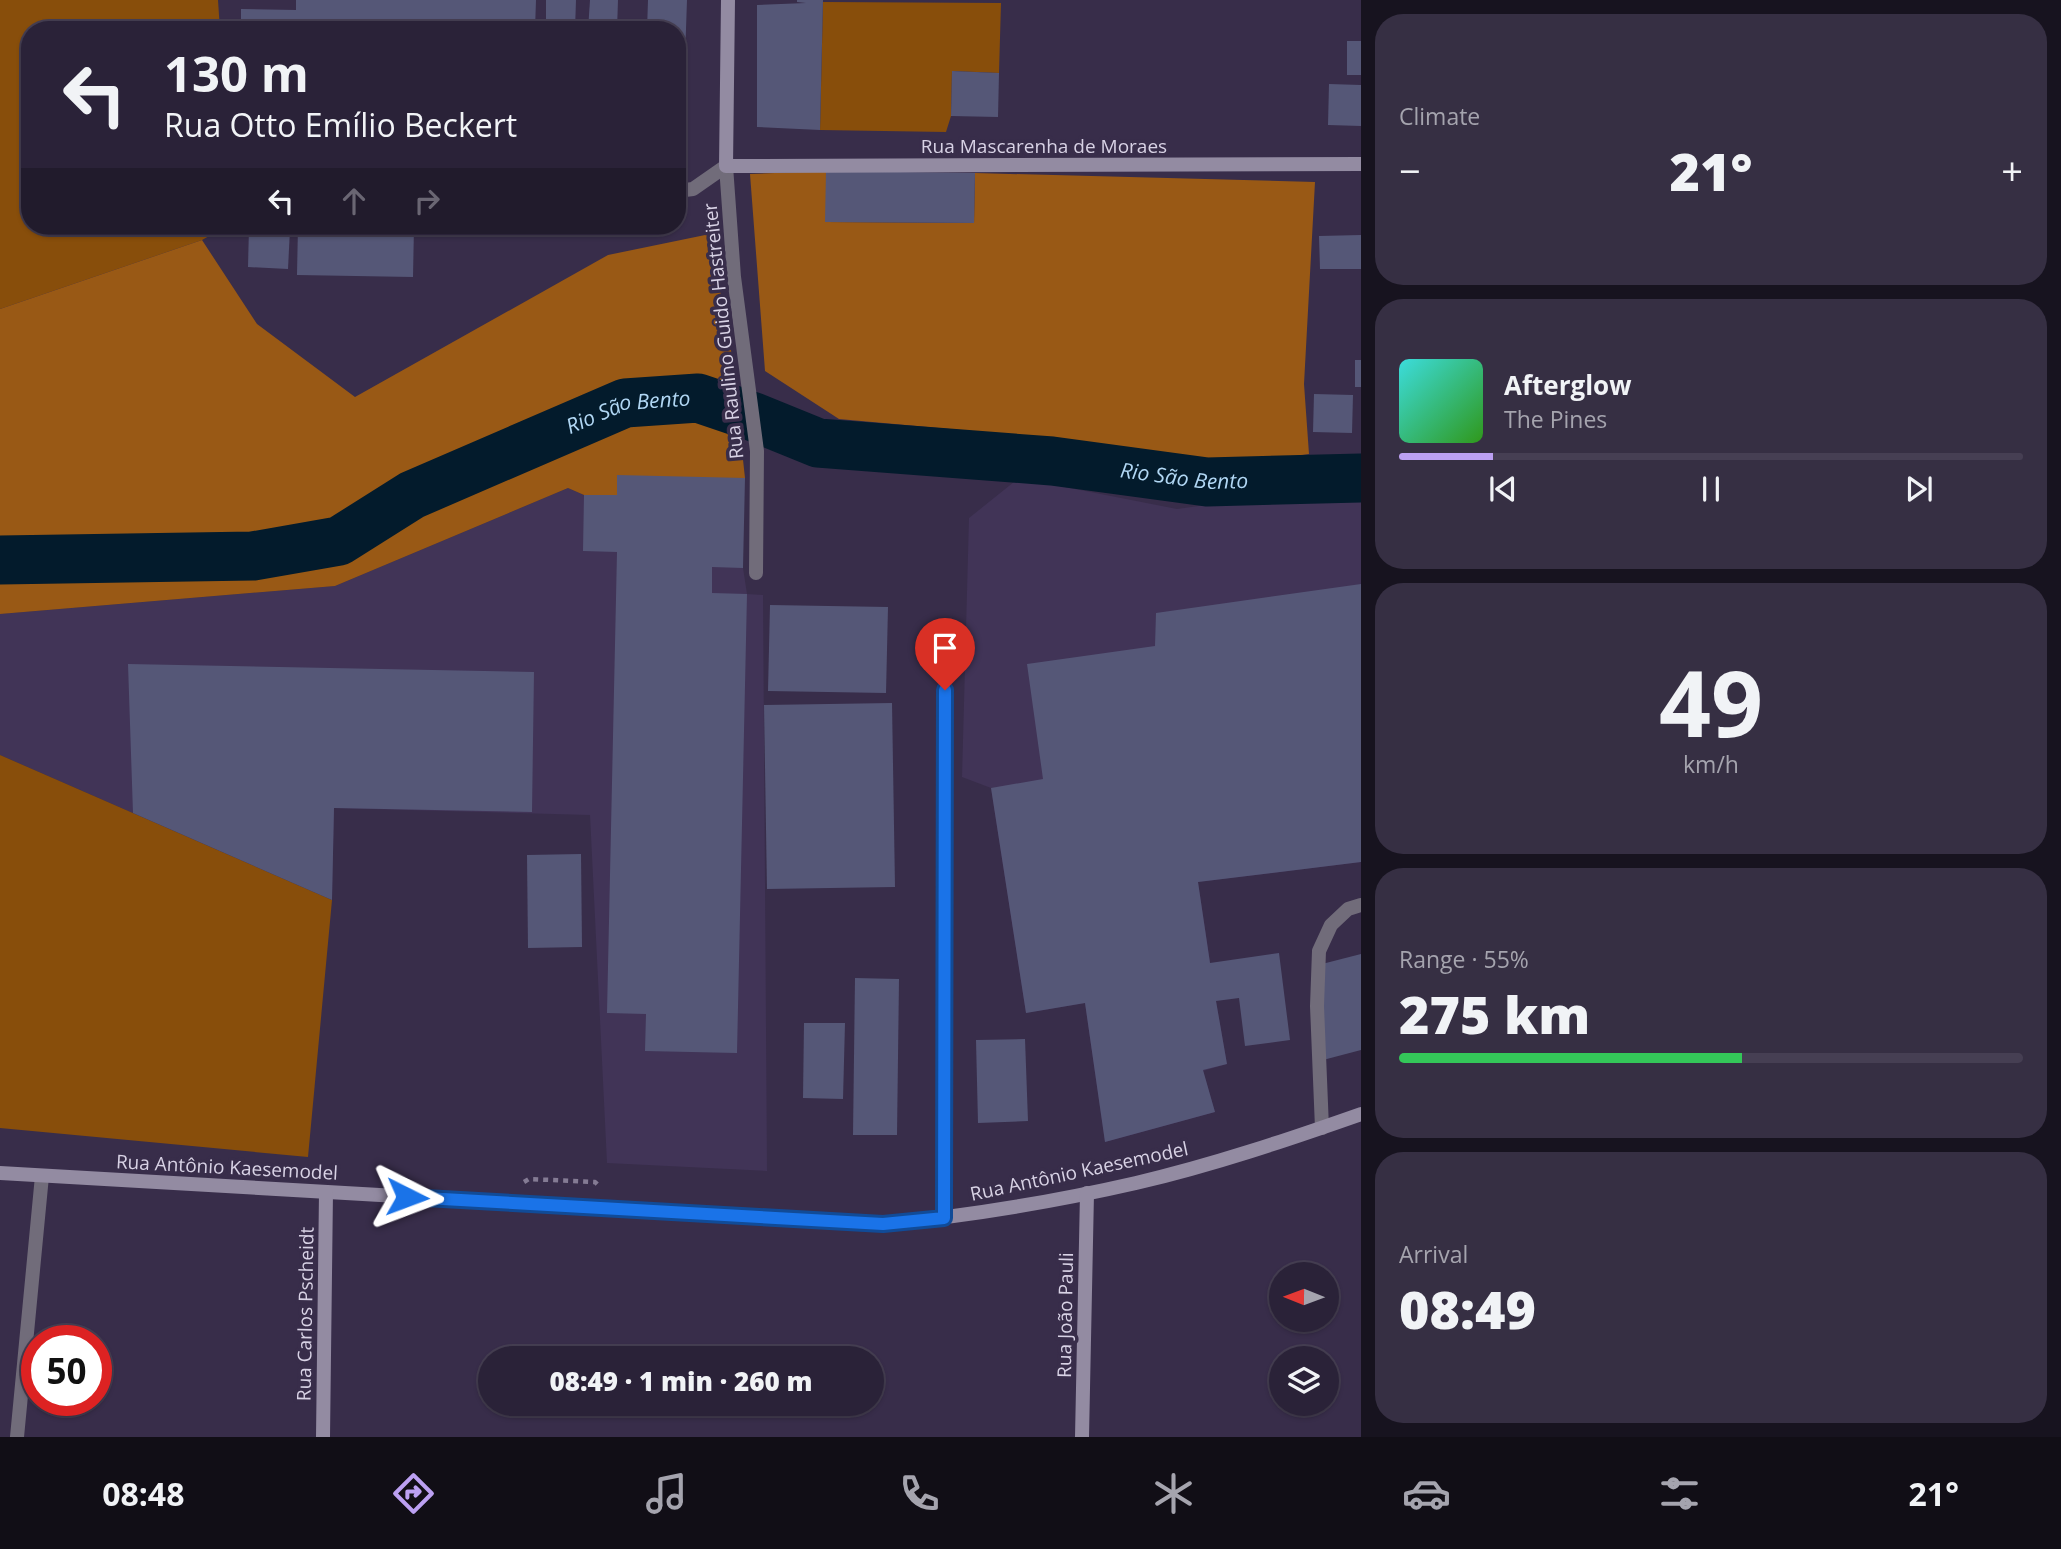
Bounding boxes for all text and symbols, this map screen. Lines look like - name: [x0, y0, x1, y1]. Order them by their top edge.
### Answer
- text: 130 m: [164, 40, 309, 106]
- icon: left: [49, 49, 140, 140]
- text: Climate: [1399, 100, 1480, 132]
- text: Rua Otto Emílio Beckert: [164, 103, 517, 146]
- street label: Rua Mascarenha de Moraes: [921, 133, 1167, 159]
- text: 21°: [1670, 135, 1752, 206]
- text: −: [1399, 144, 1421, 196]
- text: +: [2001, 144, 2023, 196]
- icon: left: [262, 182, 300, 220]
- icon: ahead: [335, 182, 373, 220]
- icon: right: [408, 182, 446, 220]
- street label: Rua Raulino Guido Hastreiter: [697, 201, 749, 460]
- text: Afterglow: [1504, 367, 1631, 403]
- water label: Rio São Bento: [561, 384, 691, 440]
- text: The Pines: [1504, 403, 1607, 435]
- water label: Rio São Bento: [1119, 455, 1248, 495]
- icon: previous: [1484, 470, 1522, 508]
- icon: pause: [1692, 470, 1730, 508]
- icon: next: [1900, 470, 1938, 508]
- pin: [915, 618, 975, 690]
- icon: arrive: [926, 629, 964, 667]
- text: 49: [1659, 640, 1763, 764]
- text: km/h: [1683, 748, 1739, 780]
- text: Range · 55%: [1399, 943, 1529, 975]
- text: 275 km: [1399, 978, 1590, 1049]
- street label: Rua Antônio Kaesemodel: [968, 1135, 1190, 1207]
- street label: Rua Antônio Kaesemodel: [115, 1148, 339, 1186]
- position arrow: [370, 1160, 444, 1234]
- street label: Rua Carlos Pscheidt: [290, 1226, 320, 1401]
- text: Arrival: [1399, 1238, 1468, 1270]
- street label: Rua João Pauli: [1051, 1252, 1079, 1378]
- north arrow: [1269, 1262, 1339, 1332]
- map controls: [1269, 1262, 1339, 1416]
- text: 08:49: [1399, 1273, 1536, 1344]
- speed limit sign: 50: [21, 1325, 112, 1416]
- button: layers: [1269, 1346, 1339, 1416]
- text: 08:49 · 1 min · 260 m: [550, 1363, 812, 1399]
- icon: directions: [389, 1469, 438, 1518]
- icon: music: [642, 1469, 691, 1518]
- icon: phone: [895, 1469, 944, 1518]
- icon: climate: [1149, 1469, 1198, 1518]
- icon: car: [1402, 1469, 1451, 1518]
- icon: filters: [1655, 1469, 1704, 1518]
- text: 08:48: [102, 1472, 184, 1515]
- text: 21°: [1909, 1472, 1959, 1515]

